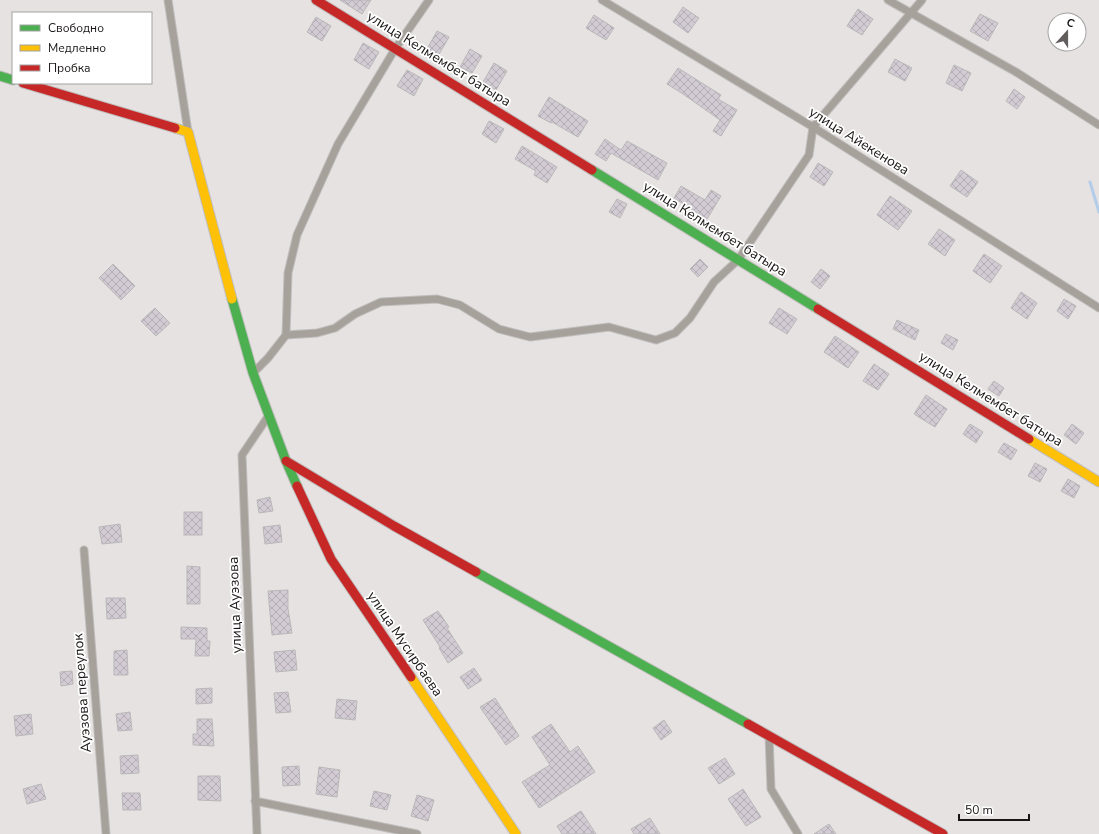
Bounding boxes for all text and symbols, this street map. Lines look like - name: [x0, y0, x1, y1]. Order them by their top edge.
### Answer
- street label: улица Келмембет батыра: [363, 7, 515, 111]
- legend: [12, 12, 152, 84]
- north arrow: [1047, 12, 1087, 52]
- text: С: [1064, 15, 1077, 32]
- text: Свободно: [48, 20, 104, 36]
- text: Медленно: [48, 40, 106, 56]
- text: Пробка: [48, 60, 91, 76]
- street label: улица Айекенова: [805, 102, 913, 180]
- street label: улица Келмембет батыра: [639, 177, 791, 281]
- street label: улица Келмембет батыра: [915, 347, 1067, 451]
- street label: улица Ауэзова: [224, 556, 246, 654]
- street label: улица Мусирбаева: [363, 588, 447, 700]
- street label: Ауэзова переулок: [68, 632, 96, 753]
- scale bar: [959, 796, 1029, 822]
- text: 50 m: [965, 802, 993, 818]

